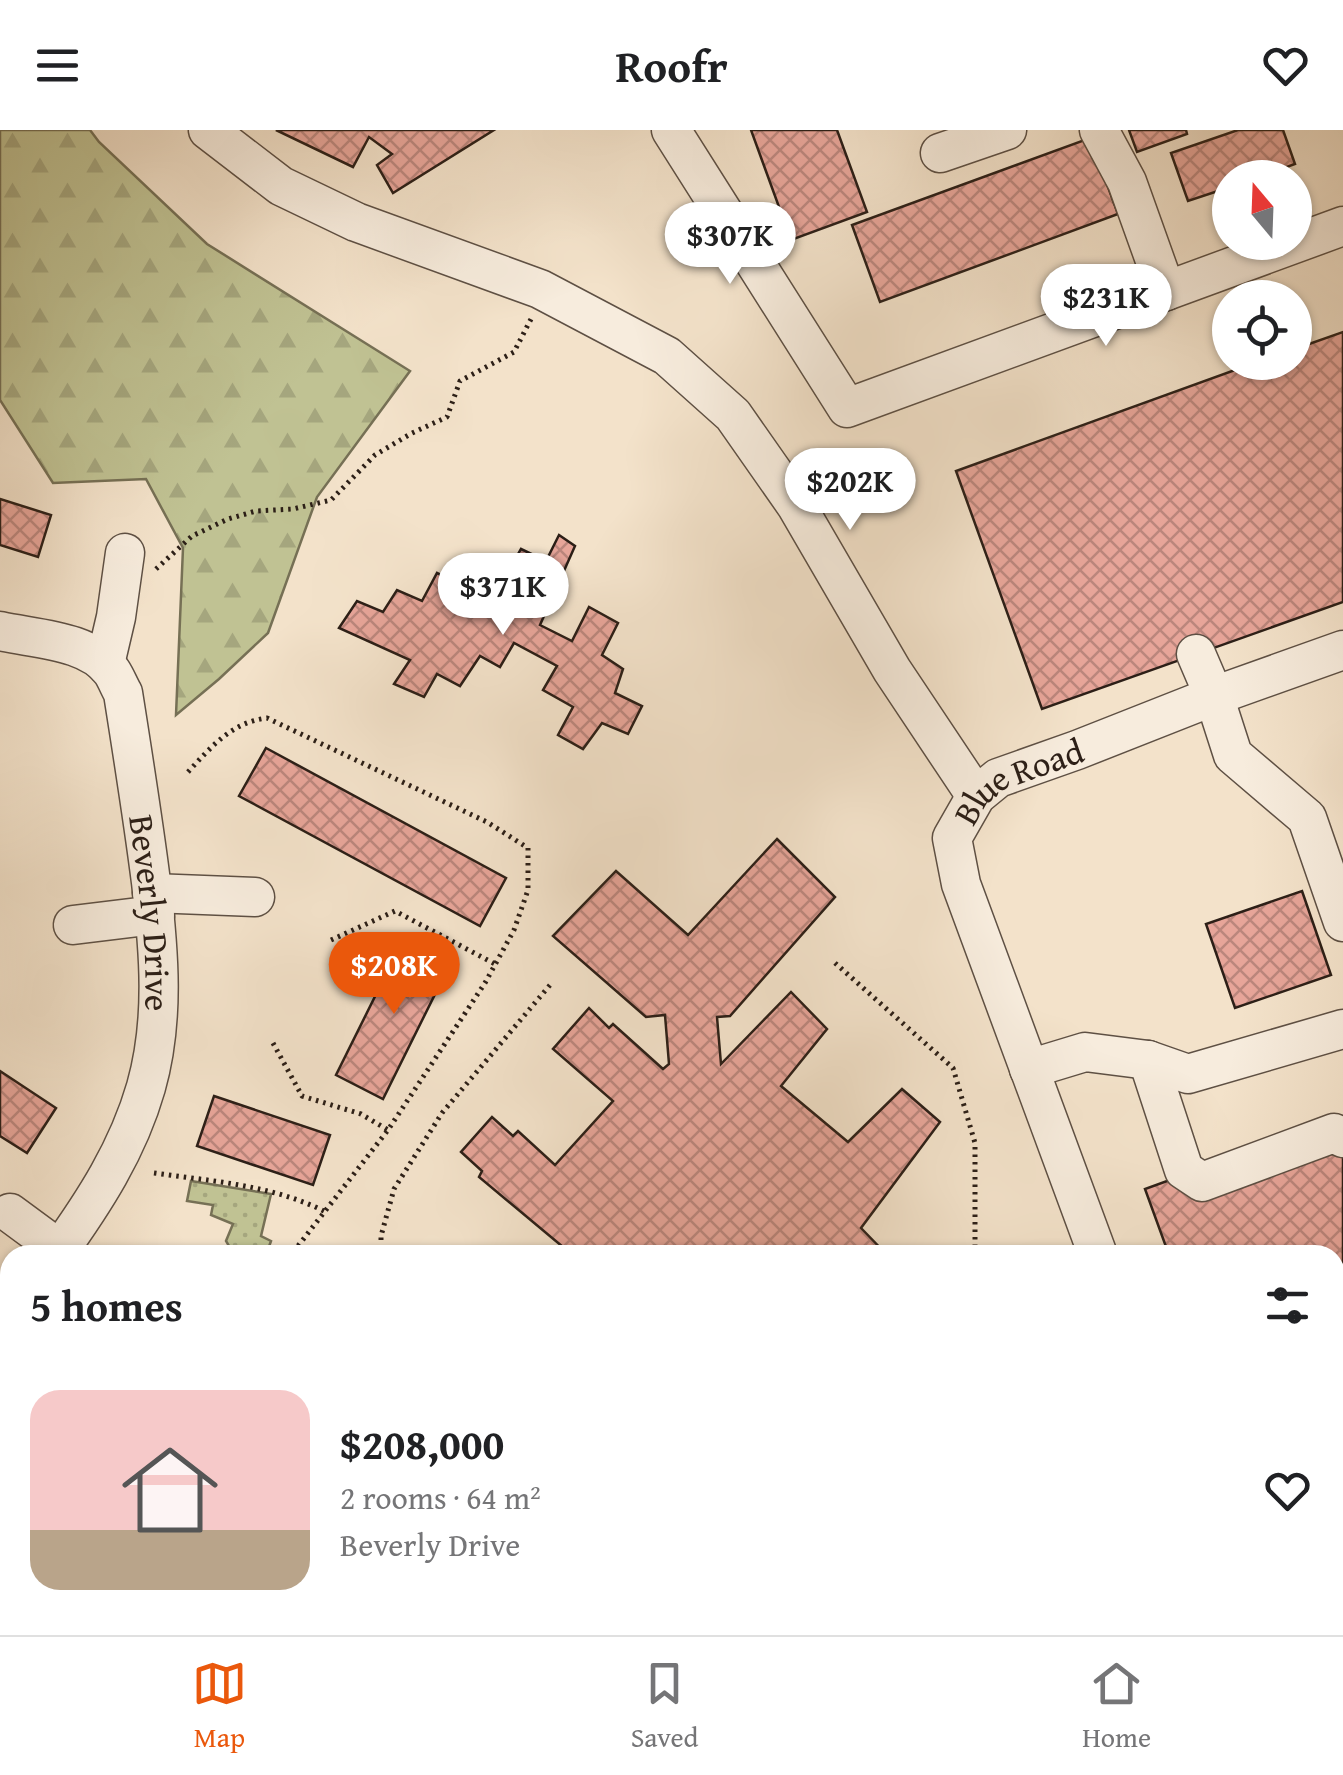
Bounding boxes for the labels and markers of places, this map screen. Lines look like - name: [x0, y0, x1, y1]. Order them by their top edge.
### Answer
- pin: $307K: [660, 202, 800, 287]
- pin: $231K: [1036, 264, 1176, 349]
- pin: $202K: [780, 448, 920, 533]
- pin: $371K: [433, 553, 573, 638]
- pin: $208K: [324, 932, 464, 1017]

